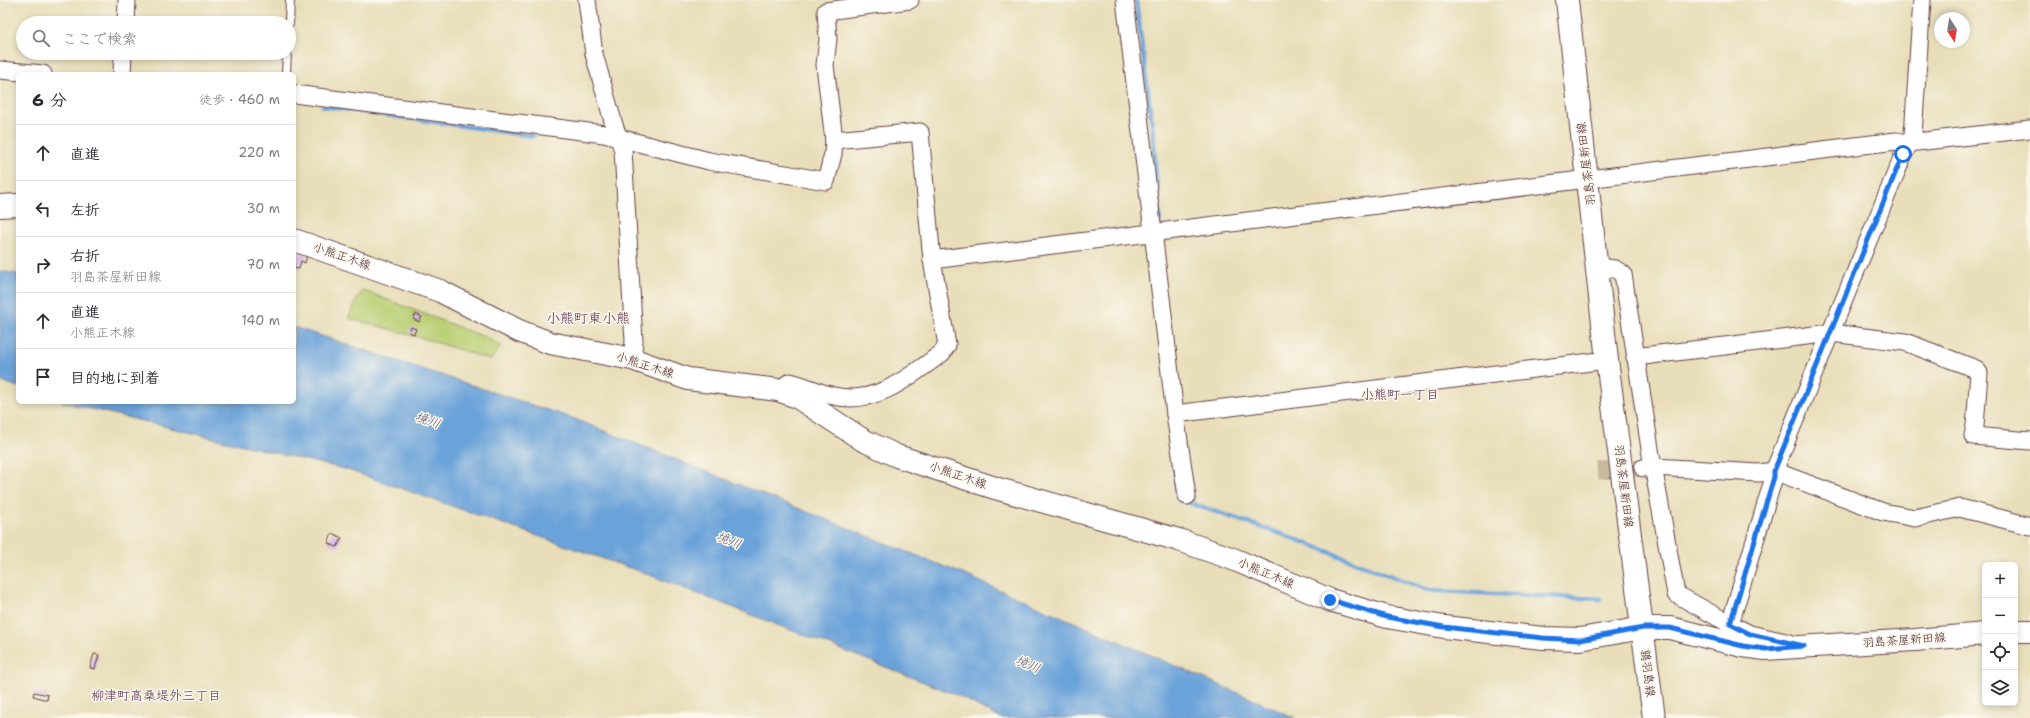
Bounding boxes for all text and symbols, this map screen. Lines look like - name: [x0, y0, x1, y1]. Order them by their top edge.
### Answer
- north arrow: [1934, 12, 1970, 48]
- search box: [16, 16, 296, 60]
- icon: search: [30, 27, 52, 49]
- text: ここで検索: [62, 29, 137, 49]
- text: 6 分: [32, 89, 67, 111]
- text: 徒歩 · 460 m: [199, 91, 280, 108]
- street label: 羽島茶屋新田線: [1573, 121, 1599, 207]
- icon: ahead: [32, 142, 54, 164]
- text: 直進: [70, 144, 100, 164]
- text: 220 m: [238, 144, 280, 161]
- route start: [1894, 145, 1912, 163]
- icon: left: [32, 198, 54, 220]
- text: 左折: [70, 200, 100, 220]
- text: 30 m: [246, 200, 280, 217]
- street label: 小熊正木線: [311, 239, 373, 273]
- text: 右折: [70, 246, 100, 266]
- icon: right: [32, 254, 54, 276]
- text: 70 m: [246, 256, 280, 273]
- text: 羽島茶屋新田線: [70, 268, 161, 285]
- text: 直進: [70, 302, 100, 322]
- district label: 小熊町東小熊: [546, 309, 630, 327]
- icon: ahead: [32, 310, 54, 332]
- text: 140 m: [241, 312, 280, 329]
- text: 小熊正木線: [70, 324, 135, 341]
- street label: 小熊正木線: [614, 348, 676, 382]
- icon: arrive: [32, 366, 54, 388]
- text: 目的地に到着: [70, 368, 160, 388]
- district label: 小熊町一丁目: [1361, 386, 1439, 403]
- water label: 境川: [413, 408, 443, 432]
- street label: 羽島茶屋新田線: [1611, 443, 1637, 529]
- street label: 小熊正木線: [927, 458, 989, 492]
- water label: 境川: [714, 527, 744, 553]
- street label: 小熊正木線: [1235, 554, 1297, 592]
- map controls: [1982, 562, 2018, 706]
- button: +: [1982, 562, 2018, 598]
- route end: [1321, 591, 1339, 609]
- button: −: [1982, 598, 2018, 634]
- street label: 羽島茶屋新田線: [1862, 629, 1946, 651]
- button: locate: [1982, 634, 2018, 670]
- street label: 鶉羽島線: [1637, 648, 1659, 698]
- water label: 境川: [1013, 651, 1043, 677]
- button: layers: [1982, 670, 2018, 706]
- district label: 柳津町高桑堤外三丁目: [91, 687, 221, 704]

